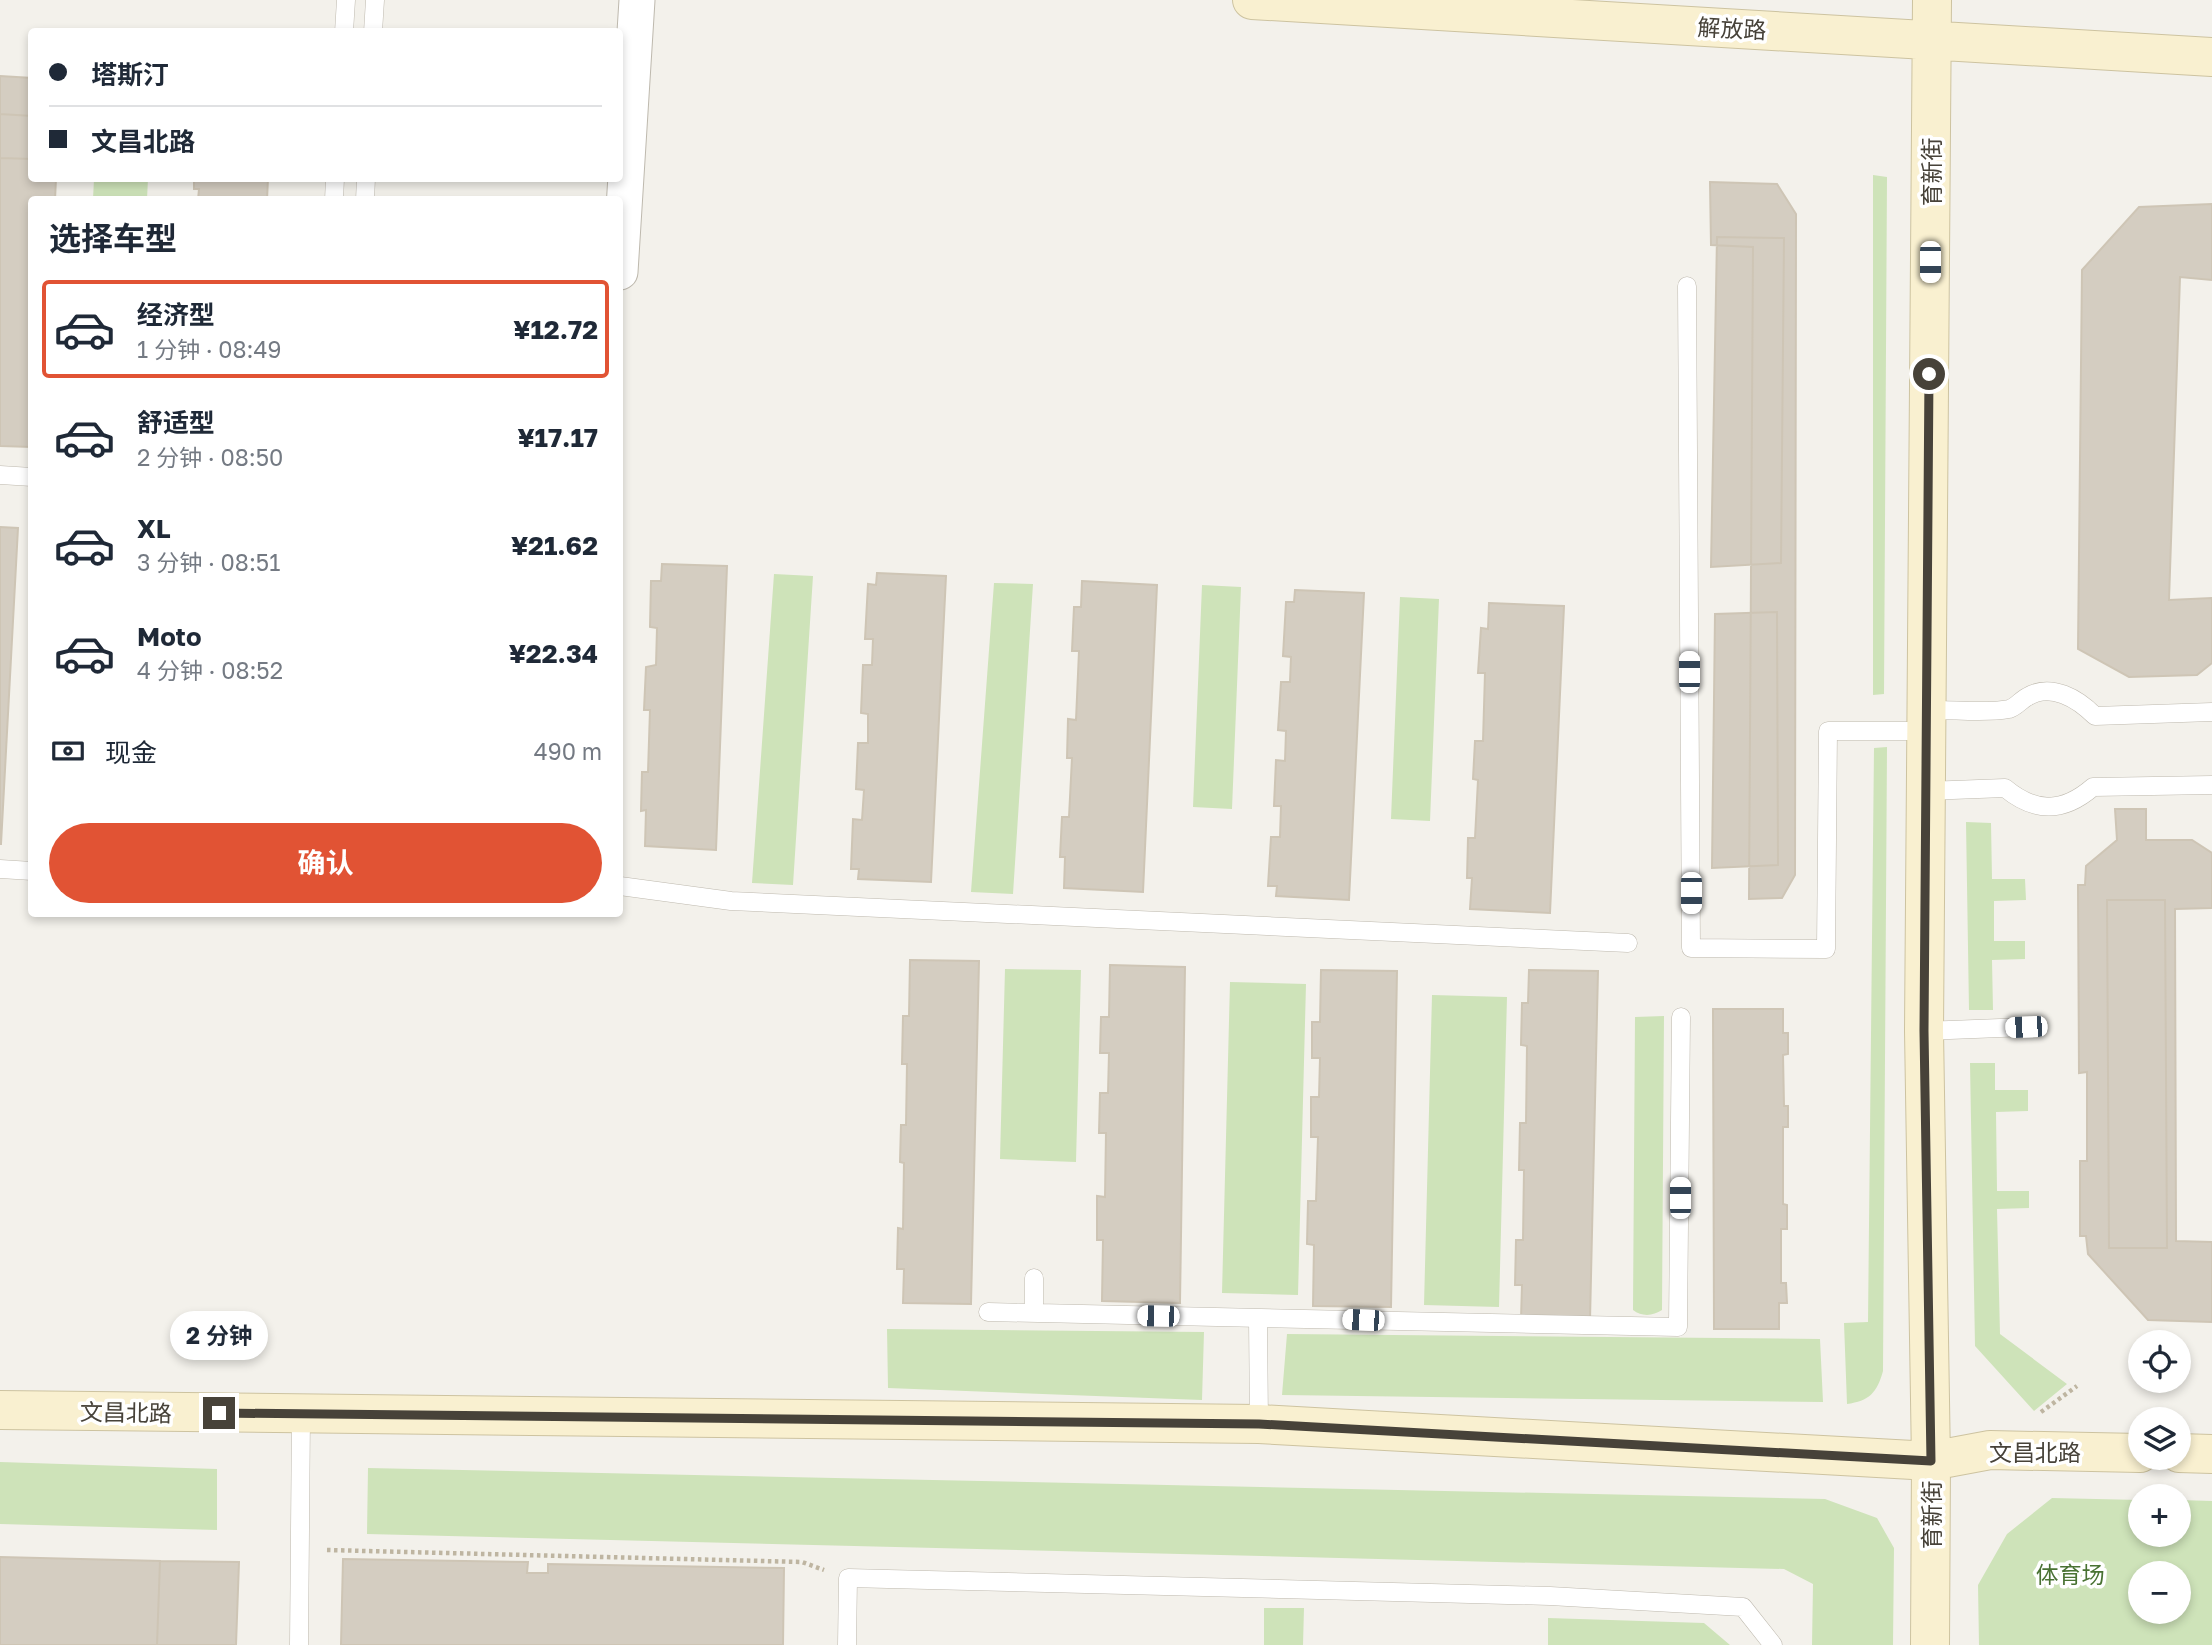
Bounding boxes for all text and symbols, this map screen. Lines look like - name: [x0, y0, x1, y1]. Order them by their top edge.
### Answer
- street label: 解放路: [1697, 12, 1767, 44]
- text: 塔斯汀: [91, 59, 169, 90]
- text: 文昌北路: [91, 126, 195, 157]
- street label: 育新街: [1917, 138, 1945, 207]
- text: 选择车型: [49, 219, 177, 257]
- car: [1920, 241, 1941, 283]
- icon: car: [53, 298, 116, 361]
- text: 经济型: [137, 299, 215, 330]
- text: ¥12.72: [513, 314, 598, 345]
- text: 1 分钟 · 08:49: [137, 335, 281, 363]
- route start: [1913, 358, 1945, 390]
- icon: car: [53, 406, 116, 469]
- text: 舒适型: [137, 407, 215, 438]
- text: ¥17.17: [517, 422, 598, 453]
- text: 2 分钟 · 08:50: [137, 443, 283, 471]
- text: XL: [137, 513, 171, 544]
- icon: car: [53, 514, 116, 577]
- text: ¥21.62: [511, 530, 598, 561]
- text: 3 分钟 · 08:51: [137, 548, 280, 576]
- text: Moto: [137, 621, 202, 652]
- icon: car: [53, 622, 116, 685]
- text: ¥22.34: [509, 638, 598, 669]
- car: [1679, 651, 1700, 693]
- text: 4 分钟 · 08:52: [137, 656, 283, 684]
- icon: cash: [49, 732, 87, 770]
- text: 现金: [105, 737, 157, 768]
- text: 490 m: [534, 737, 602, 765]
- button: 确认: [49, 823, 602, 903]
- car: [1681, 872, 1702, 914]
- car: [2005, 1016, 2048, 1038]
- car: [1670, 1177, 1691, 1219]
- car: [1137, 1305, 1180, 1327]
- car: [1342, 1309, 1385, 1331]
- callout: 2 分钟: [170, 1312, 268, 1360]
- text: 2 分钟: [186, 1321, 252, 1349]
- map controls: [2128, 1330, 2191, 1624]
- button: locate: [2128, 1330, 2191, 1393]
- street label: 文昌北路: [80, 1397, 172, 1427]
- route end: [203, 1397, 235, 1429]
- button: layers: [2128, 1407, 2191, 1470]
- street label: 文昌北路: [1989, 1438, 2081, 1466]
- street label: 育新街: [1917, 1481, 1945, 1550]
- button: +: [2128, 1484, 2191, 1547]
- park label: 体育场: [2036, 1560, 2105, 1588]
- button: −: [2128, 1561, 2191, 1624]

